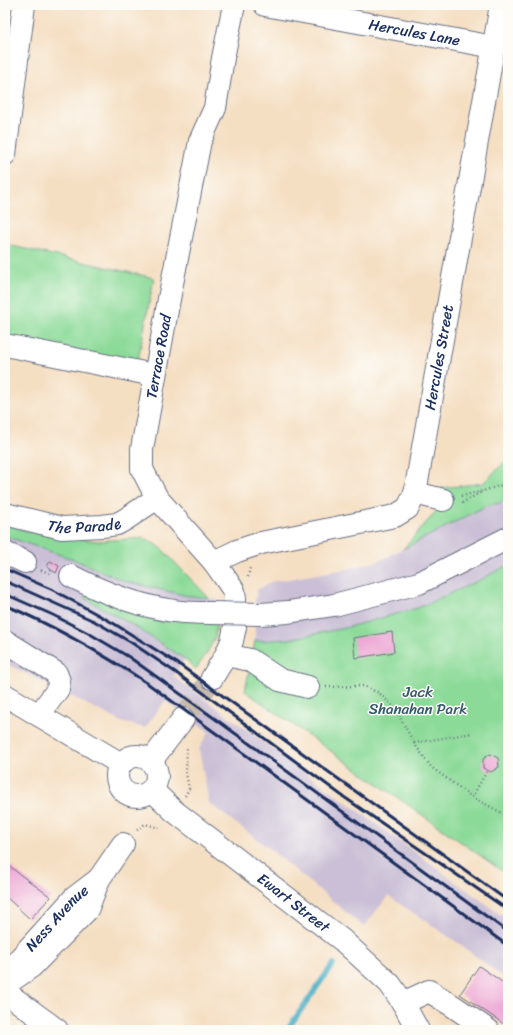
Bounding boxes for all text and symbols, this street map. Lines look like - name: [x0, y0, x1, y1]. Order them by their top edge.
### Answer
- street label: Hercules Lane: [367, 11, 463, 54]
- street label: Hercules Street: [417, 302, 461, 412]
- street label: Terrace Road: [138, 311, 179, 401]
- street label: The Parade: [45, 511, 127, 541]
- park label: Jack Shanahan Park: [369, 679, 467, 722]
- street label: Ewart Street: [251, 866, 336, 940]
- street label: Ness Avenue: [19, 878, 95, 958]

